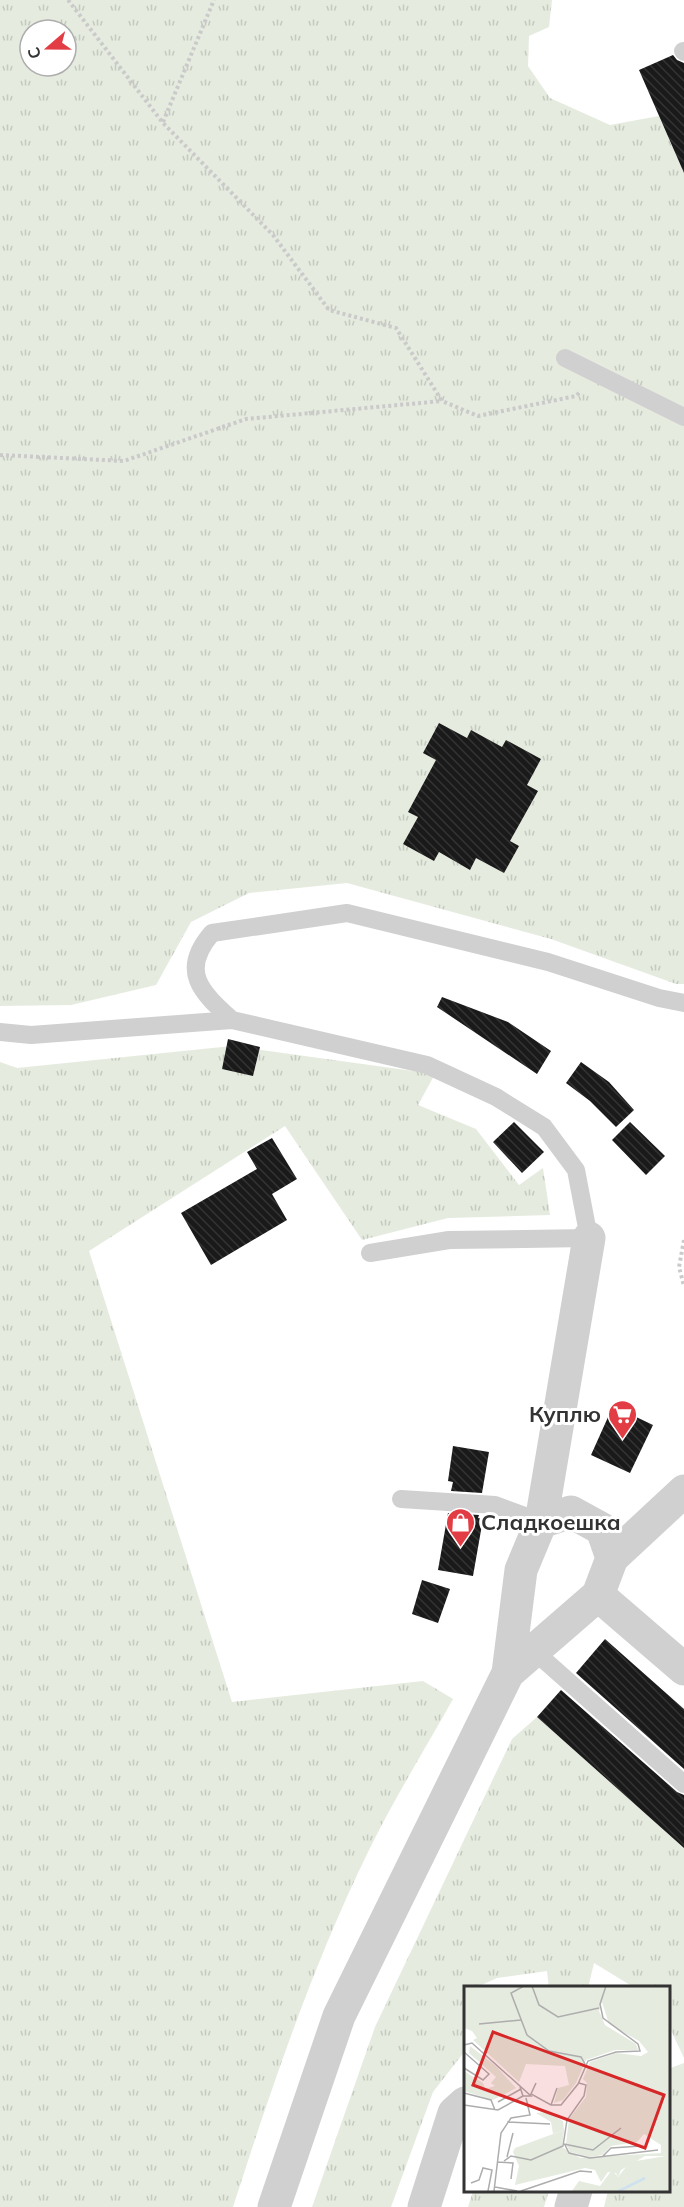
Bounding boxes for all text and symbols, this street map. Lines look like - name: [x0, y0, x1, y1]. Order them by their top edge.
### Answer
- north arrow: [18, 18, 78, 78]
- text: С: [23, 45, 45, 62]
- supermarket icon: Куплю: [606, 1398, 638, 1440]
- place label: Куплю: [529, 1400, 601, 1428]
- shop icon: Сладкоешка: [444, 1506, 476, 1548]
- place label: Сладкоешка: [481, 1508, 621, 1536]
- inset map: [464, 1986, 669, 2192]

